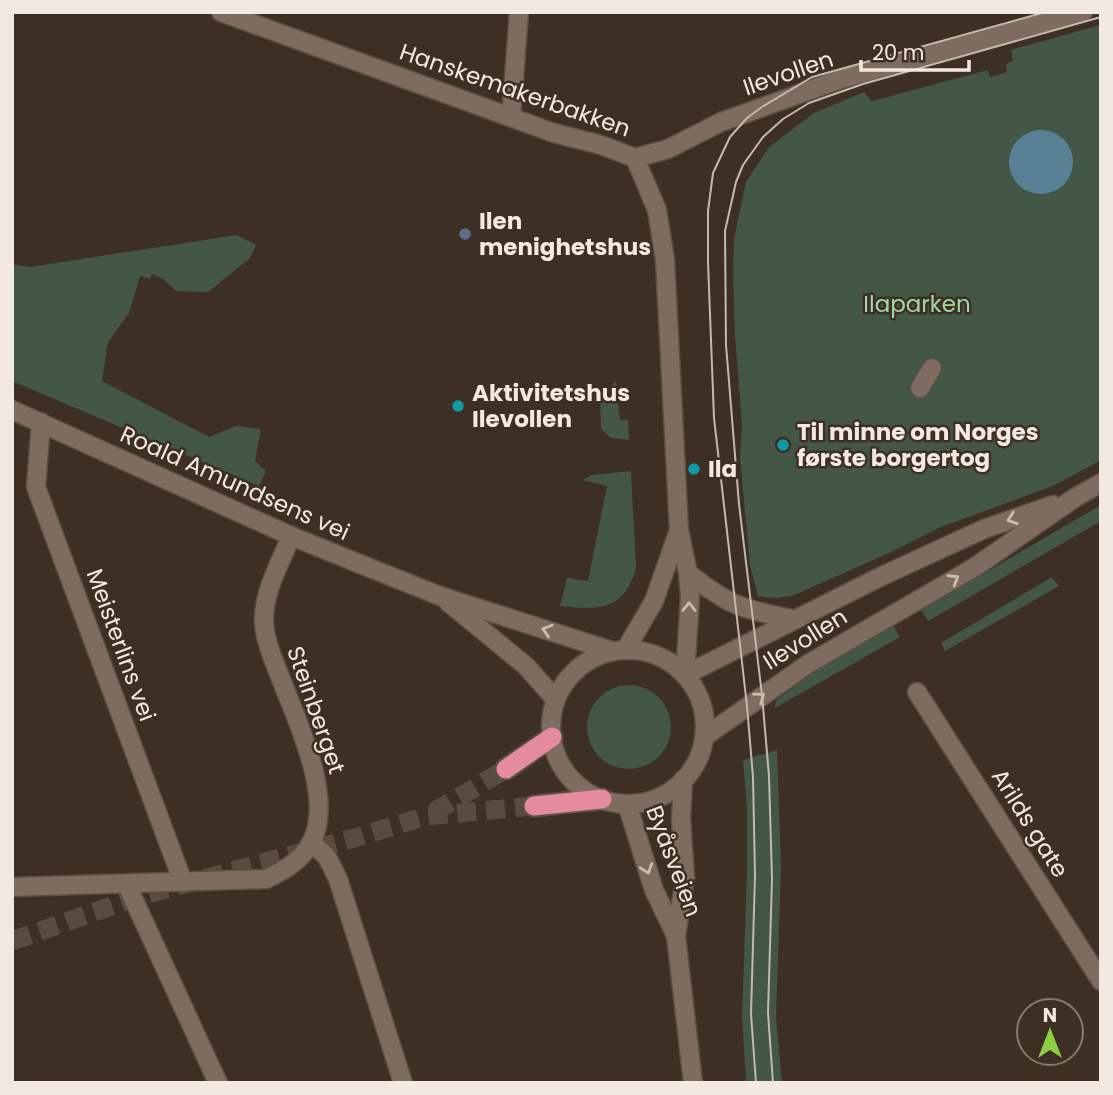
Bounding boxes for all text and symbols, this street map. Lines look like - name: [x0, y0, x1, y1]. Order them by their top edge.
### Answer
- scale bar: [861, 28, 970, 72]
- street label: Hanskemakerbakken: [395, 35, 635, 145]
- text: 20 m: [872, 38, 925, 67]
- street label: Ilevollen: [739, 43, 837, 103]
- place label: Ilen menighetshus: [479, 205, 651, 263]
- marker: Ilen menighetshus: [457, 226, 473, 242]
- park label: Ilaparken: [863, 288, 971, 320]
- place label: Aktivitetshus Ilevollen: [472, 377, 630, 435]
- marker: Aktivitetshus Ilevollen: [450, 398, 466, 414]
- place label: Til minne om Norges første borgertog: [797, 416, 1039, 474]
- street label: Roald Amundsens vei: [115, 418, 355, 548]
- marker: Til minne om Norges første borgertog: [775, 437, 791, 453]
- place label: Ila: [708, 453, 737, 485]
- marker: Ila: [686, 461, 702, 477]
- one-way arrow: [1006, 511, 1019, 525]
- street label: Meisterlins vei: [79, 564, 163, 726]
- one-way arrow: [947, 574, 959, 587]
- one-way arrow: [682, 601, 697, 612]
- street label: Ilevollen: [757, 601, 853, 677]
- one-way arrow: [542, 624, 554, 638]
- street label: Steinberget: [279, 642, 353, 778]
- one-way arrow: [752, 693, 765, 705]
- street label: Arilds gate: [984, 762, 1076, 884]
- street label: Byåsveien: [638, 801, 710, 921]
- one-way arrow: [639, 862, 653, 874]
- north arrow: [1015, 997, 1085, 1067]
- text: N: [1043, 1002, 1057, 1029]

